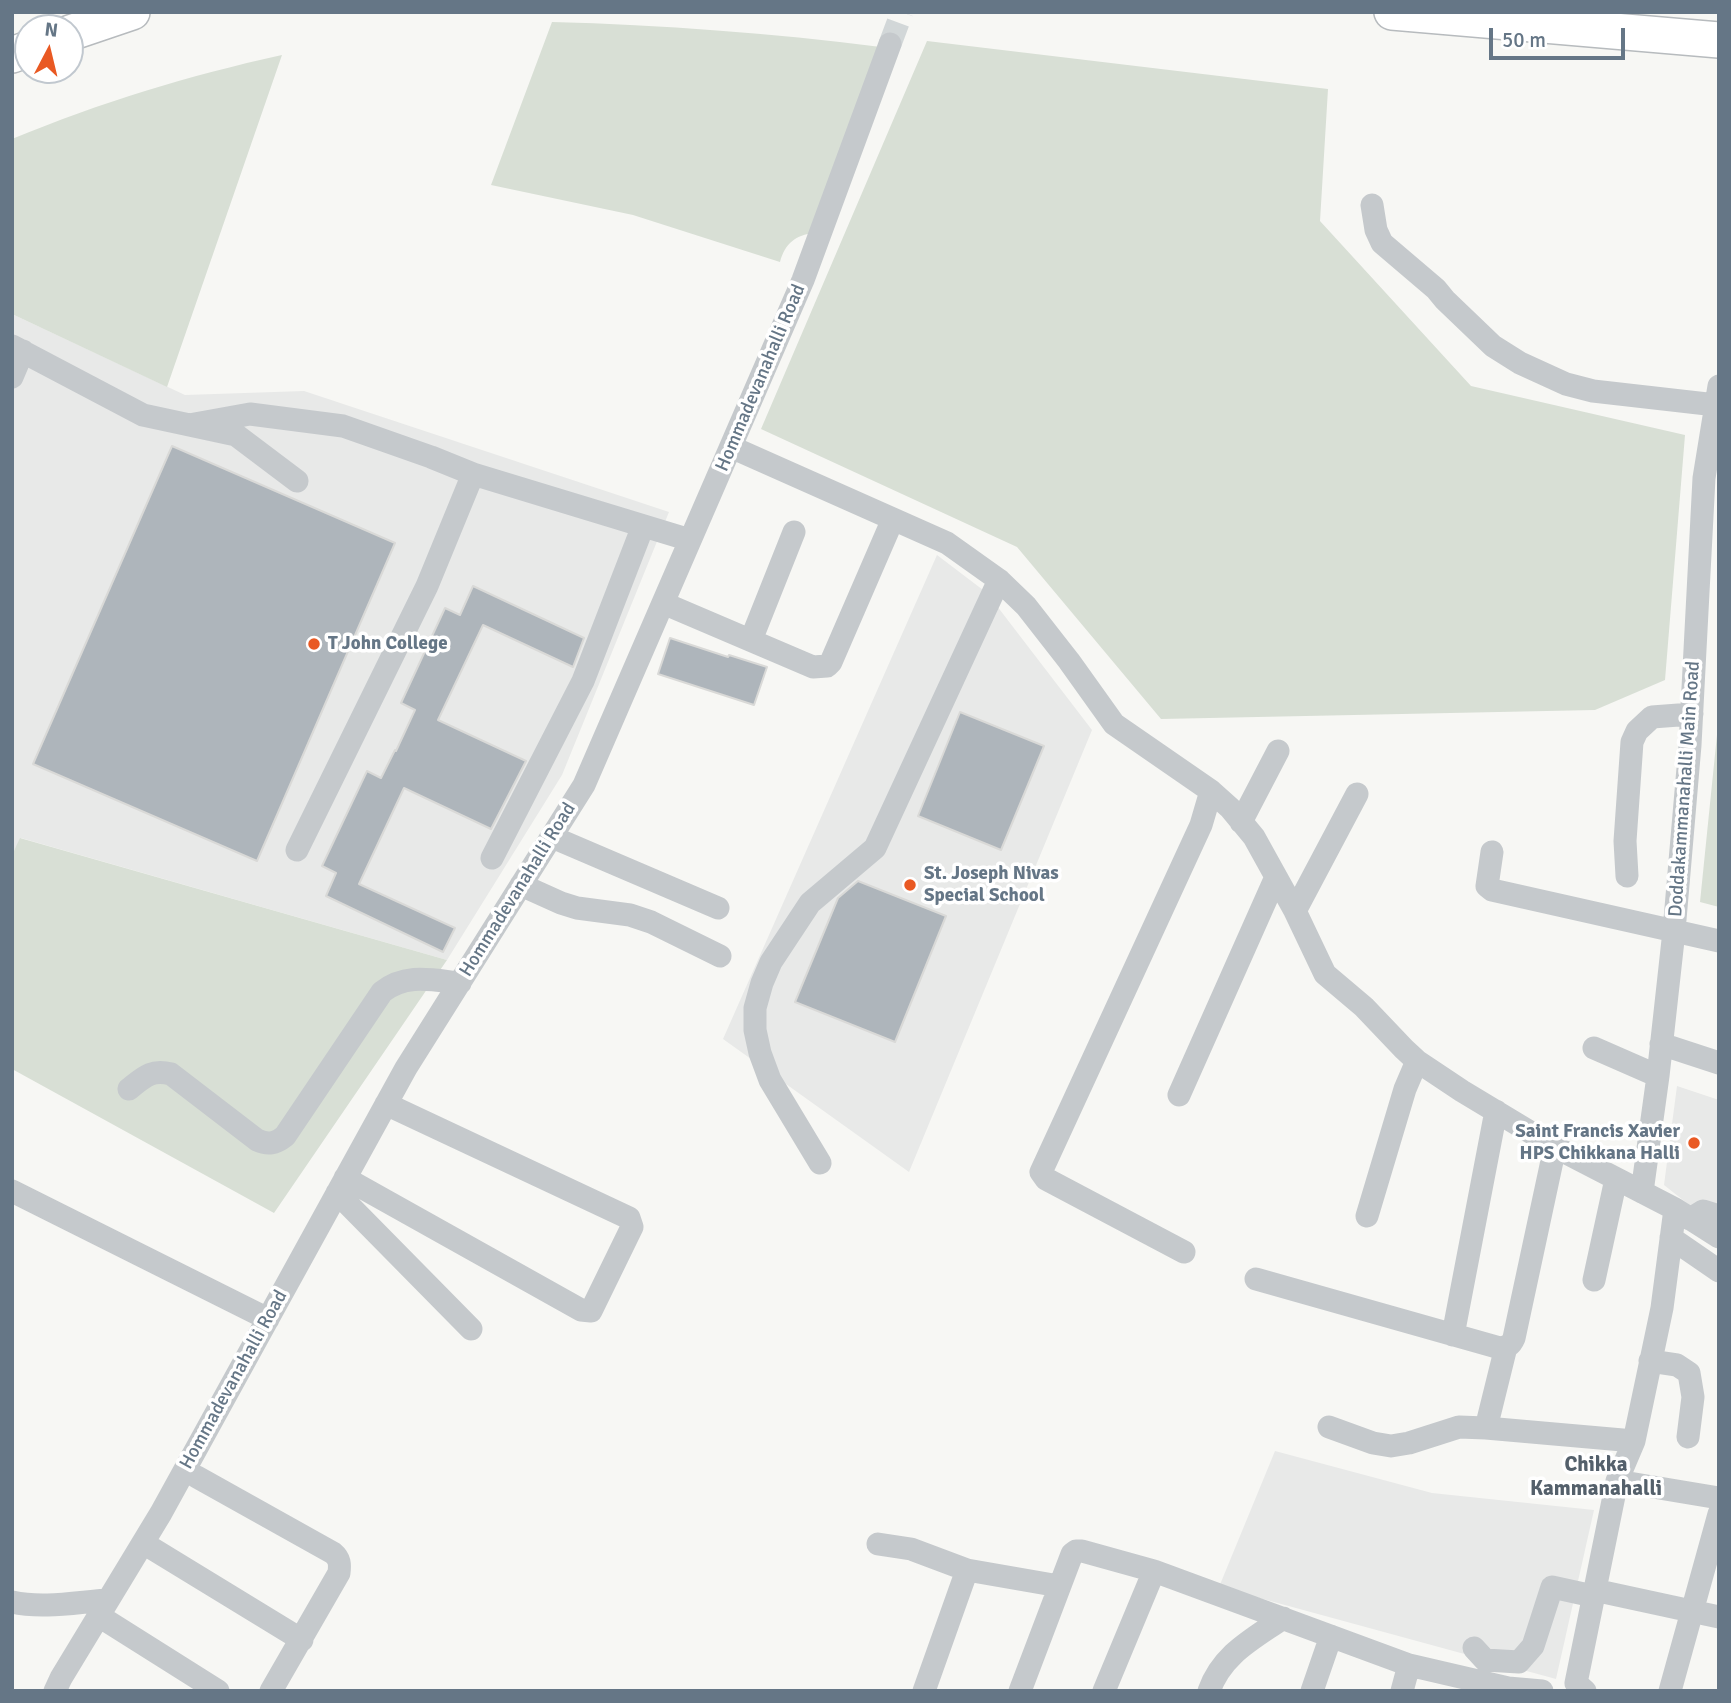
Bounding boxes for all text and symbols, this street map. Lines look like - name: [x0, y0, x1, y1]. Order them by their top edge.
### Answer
- north arrow: [14, 14, 84, 84]
- scale bar: [1493, 14, 1630, 58]
- text: N: [43, 17, 59, 43]
- text: 50 m: [1502, 27, 1546, 53]
- street label: Hommadevanahalli Road: [711, 281, 811, 475]
- place label: T John College: [328, 633, 448, 655]
- marker: T John College: [306, 636, 322, 652]
- street label: Doddakammanahalli Main Road: [1665, 660, 1705, 918]
- street label: Hommadevanahalli Road: [455, 799, 581, 981]
- place label: St. Joseph Nivas Special School: [924, 863, 1059, 907]
- marker: St. Joseph Nivas Special School: [902, 877, 918, 893]
- place label: Saint Francis Xavier HPS Chikkana Halli: [1515, 1121, 1680, 1165]
- marker: Saint Francis Xavier HPS Chikkana Halli: [1686, 1135, 1702, 1151]
- street label: Hommadevanahalli Road: [175, 1287, 293, 1473]
- district label: Chikka Kammanahalli: [1530, 1452, 1662, 1502]

